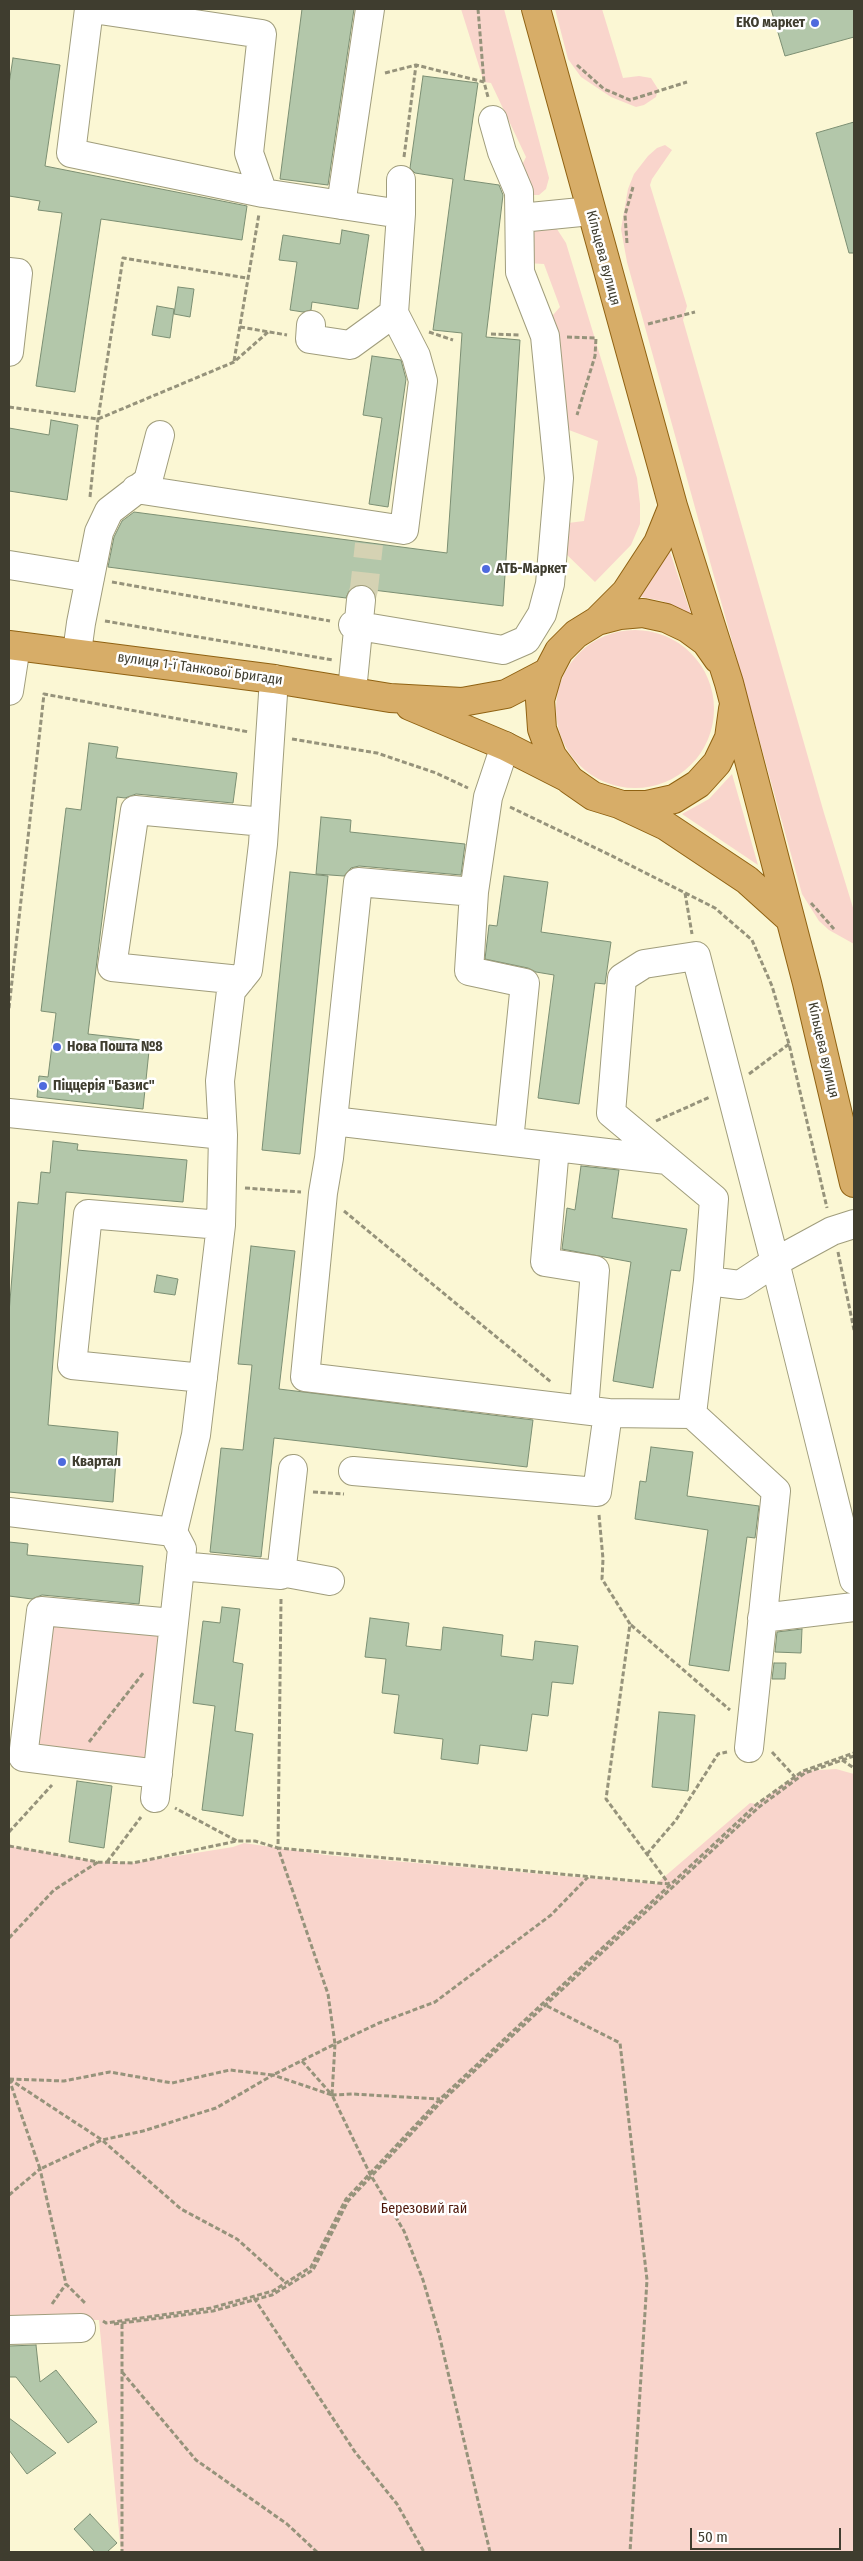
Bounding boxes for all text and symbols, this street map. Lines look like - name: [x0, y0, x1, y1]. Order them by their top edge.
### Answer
- place label: ЕКО маркет: [736, 15, 805, 31]
- marker: ЕКО маркет: [809, 17, 821, 29]
- street label: Кільцева вулиця: [582, 209, 624, 307]
- place label: АТБ-Маркет: [496, 561, 567, 577]
- marker: АТБ-Маркет: [480, 563, 492, 575]
- street label: вулиця 1-ї Танкової Бригади: [116, 649, 284, 689]
- street label: Кільцева вулиця: [804, 1000, 842, 1100]
- place label: Нова Пошта №8: [67, 1039, 163, 1055]
- marker: Нова Пошта №8: [51, 1041, 63, 1053]
- place label: Піццерія "Базис": [53, 1078, 155, 1094]
- marker: Піццерія "Базис": [37, 1080, 49, 1092]
- place label: Квартал: [72, 1454, 121, 1470]
- marker: Квартал: [56, 1456, 68, 1468]
- park label: Березовий гай: [381, 2201, 467, 2217]
- scale bar: [693, 2518, 844, 2550]
- text: 50 m: [698, 2528, 728, 2546]

